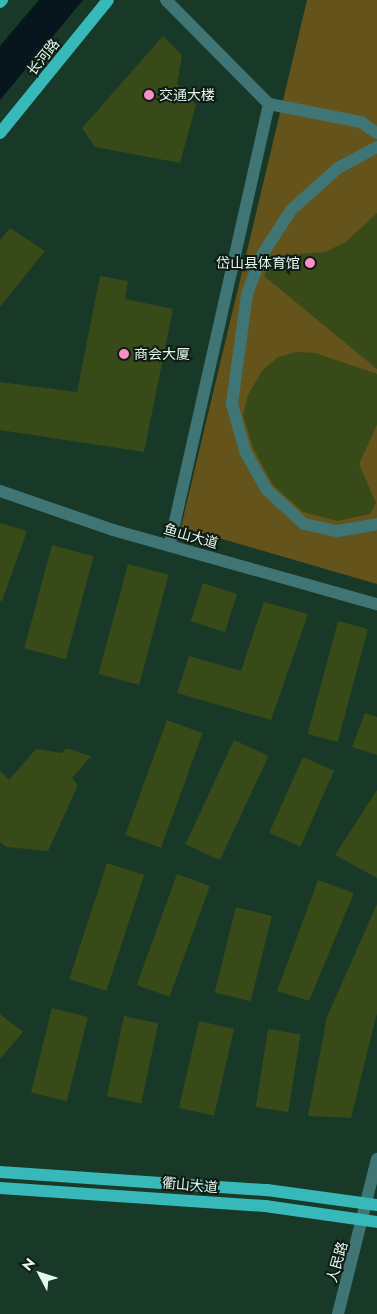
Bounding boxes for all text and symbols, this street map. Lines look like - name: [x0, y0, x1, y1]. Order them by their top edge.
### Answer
- street label: 长河路: [23, 35, 63, 79]
- place label: 交通大楼: [159, 87, 215, 103]
- marker: 交通大楼: [143, 89, 155, 101]
- place label: 岱山县体育馆: [216, 255, 300, 271]
- marker: 岱山县体育馆: [304, 257, 316, 269]
- place label: 商会大厦: [134, 346, 190, 362]
- marker: 商会大厦: [118, 348, 130, 360]
- street label: 鱼山大道: [162, 520, 220, 552]
- street label: 衢山大道: [161, 1174, 219, 1196]
- street label: 人民路: [323, 1239, 351, 1285]
- north arrow: [15, 1249, 65, 1299]
- text: N: [17, 1254, 40, 1275]

